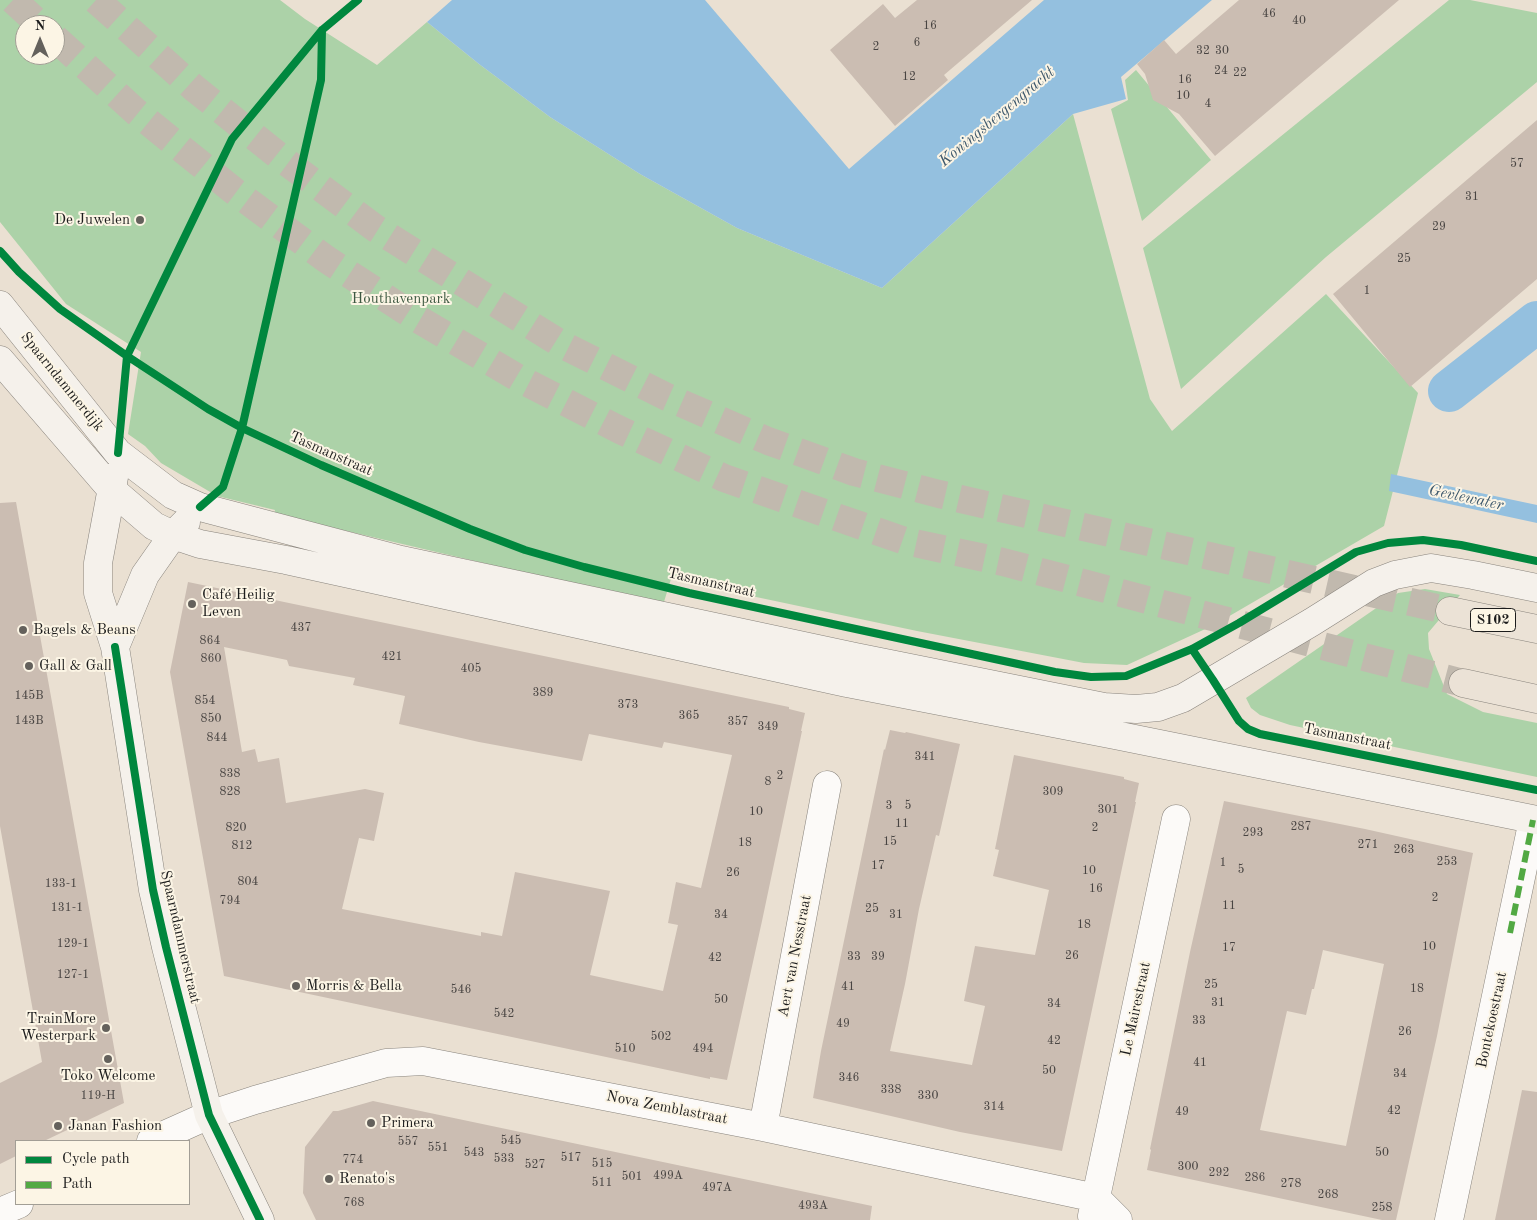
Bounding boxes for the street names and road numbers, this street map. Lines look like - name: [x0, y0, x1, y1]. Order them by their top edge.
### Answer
- street label: Spaarndammerdijk: [16, 329, 108, 435]
- street label: Tasmanstraat: [287, 428, 375, 480]
- street label: Tasmanstraat: [665, 564, 757, 602]
- road number: S102: [1470, 608, 1516, 632]
- street label: Tasmanstraat: [1301, 720, 1393, 754]
- street label: Spaarndammerstraat: [156, 869, 204, 1005]
- street label: Aert van Nesstraat: [774, 893, 816, 1019]
- street label: Le Mairestraat: [1117, 960, 1155, 1058]
- street label: Bontekoestraat: [1473, 970, 1511, 1070]
- street label: Nova Zemblastraat: [605, 1087, 729, 1129]

